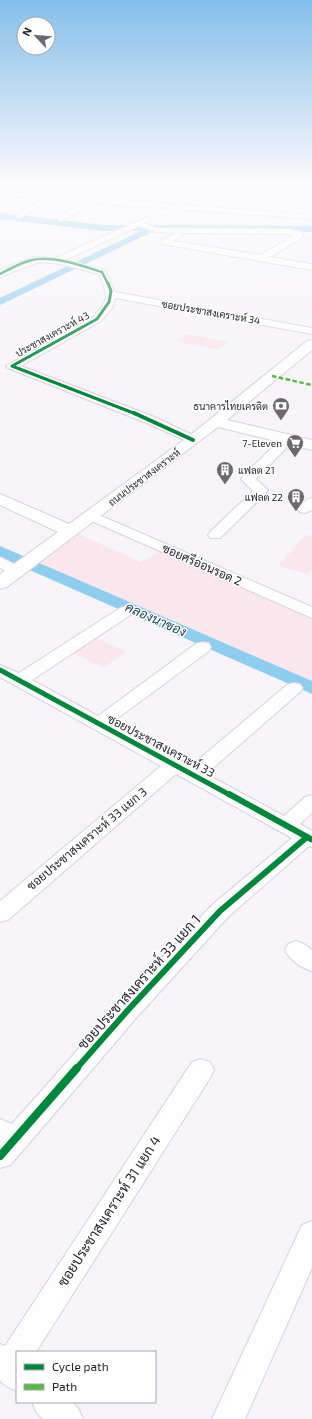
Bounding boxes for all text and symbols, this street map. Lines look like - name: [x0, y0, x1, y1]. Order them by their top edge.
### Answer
- north arrow: [16, 16, 56, 56]
- text: N: [19, 25, 34, 38]
- street label: ซอยประชาสงเคราะห์ 34: [161, 296, 262, 327]
- street label: ประชาสงเคราะห์ 43: [13, 308, 91, 359]
- bank icon: ธนาคารไทยเครดิต: [271, 396, 291, 421]
- place label: ธนาคารไทยเครดิต: [193, 400, 268, 412]
- supermarket icon: 7-Eleven: [285, 433, 305, 458]
- place label: 7-Eleven: [242, 437, 282, 449]
- street label: ถนนประชาสงเคราะห์: [105, 445, 182, 508]
- building icon: แฟลต 21: [215, 460, 235, 485]
- place label: แฟลต 21: [238, 464, 275, 476]
- building icon: แฟลต 22: [286, 487, 306, 512]
- place label: แฟลต 22: [245, 491, 283, 503]
- street label: ซอยศรีอ่อนรอด 2: [161, 540, 245, 588]
- water label: คลองนาซอง: [123, 598, 189, 640]
- street label: ซอยประชาสงเคราะห์ 33: [105, 711, 218, 779]
- street label: ซอยประชาสงเคราะห์ 33 แยก 3: [24, 784, 149, 893]
- street label: ซอยประชาสงเคราะห์ 33 แยก 1: [74, 911, 204, 1053]
- street label: ซอยประชาสงเคราะห์ 31 แยก 4: [53, 1132, 164, 1289]
- legend: [16, 1351, 156, 1403]
- text: Cycle path: [52, 1359, 109, 1373]
- text: Path: [52, 1379, 77, 1393]

